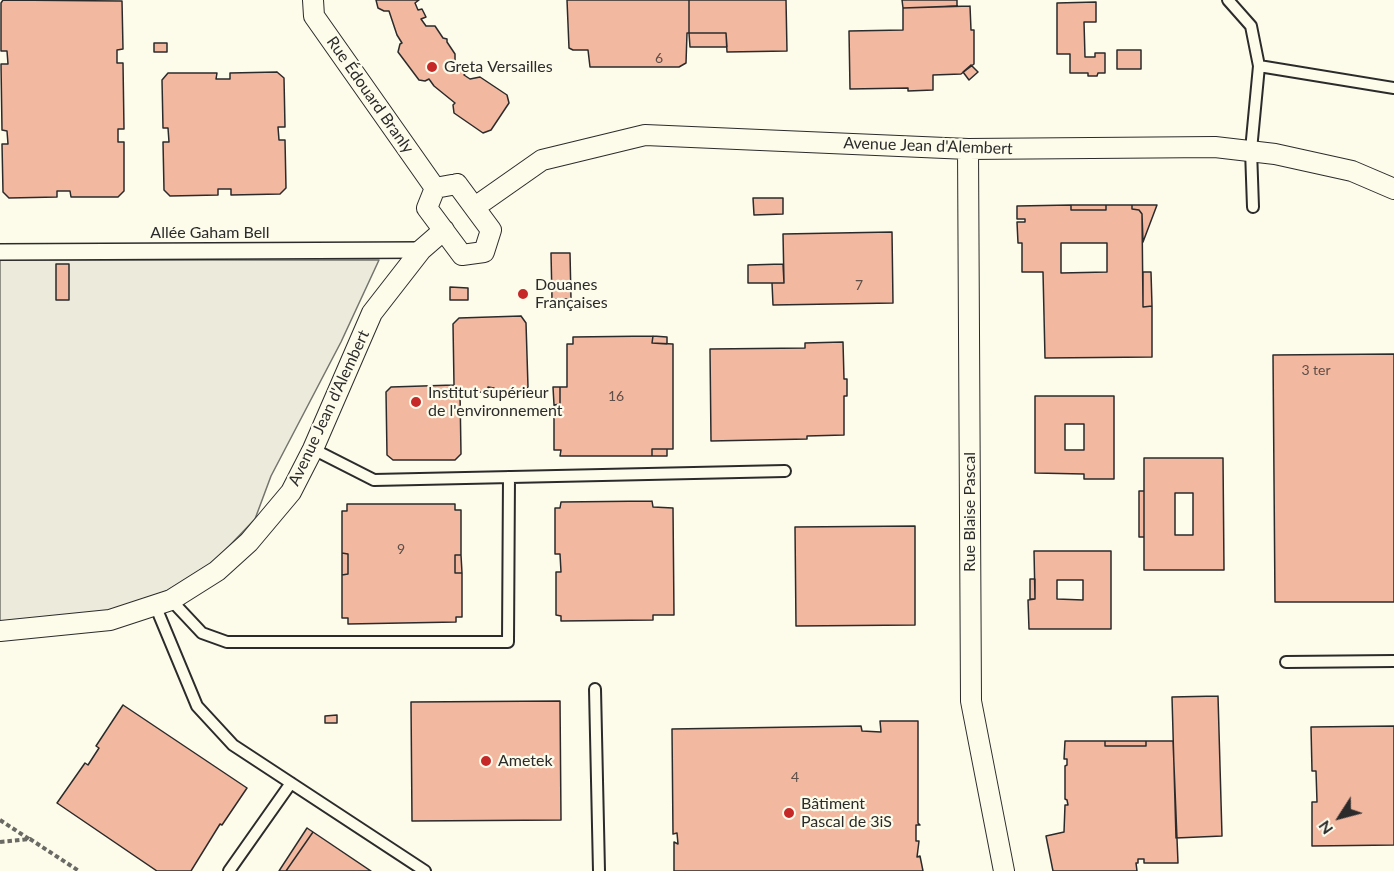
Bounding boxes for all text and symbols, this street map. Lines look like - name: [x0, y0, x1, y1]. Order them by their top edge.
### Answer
- street label: Rue Édouard Branly: [322, 33, 418, 157]
- house number: 6: [655, 50, 663, 66]
- place label: Greta Versailles: [444, 57, 553, 77]
- marker: Greta Versailles: [425, 60, 439, 74]
- street label: Avenue Jean d'Alembert: [843, 133, 1013, 159]
- street label: Allée Gaham Bell: [150, 223, 270, 243]
- place label: Douanes Françaises: [535, 275, 608, 313]
- house number: 7: [855, 277, 863, 293]
- marker: Douanes Françaises: [516, 287, 530, 301]
- street label: Avenue Jean d'Alembert: [284, 327, 374, 489]
- house number: 3 ter: [1301, 362, 1331, 378]
- place label: Institut supérieur de l'environnement: [428, 383, 563, 421]
- house number: 16: [608, 388, 624, 404]
- marker: Institut supérieur de l'environnement: [409, 395, 423, 409]
- street label: Rue Blaise Pascal: [960, 452, 980, 572]
- house number: 9: [397, 541, 405, 557]
- place label: Ametek: [498, 751, 553, 771]
- marker: Ametek: [479, 754, 493, 768]
- house number: 4: [791, 769, 799, 785]
- north arrow: [1310, 787, 1370, 847]
- place label: Bâtiment Pascal de 3iS: [801, 794, 892, 832]
- marker: Bâtiment Pascal de 3iS: [782, 806, 796, 820]
- text: N: [1314, 817, 1336, 838]

